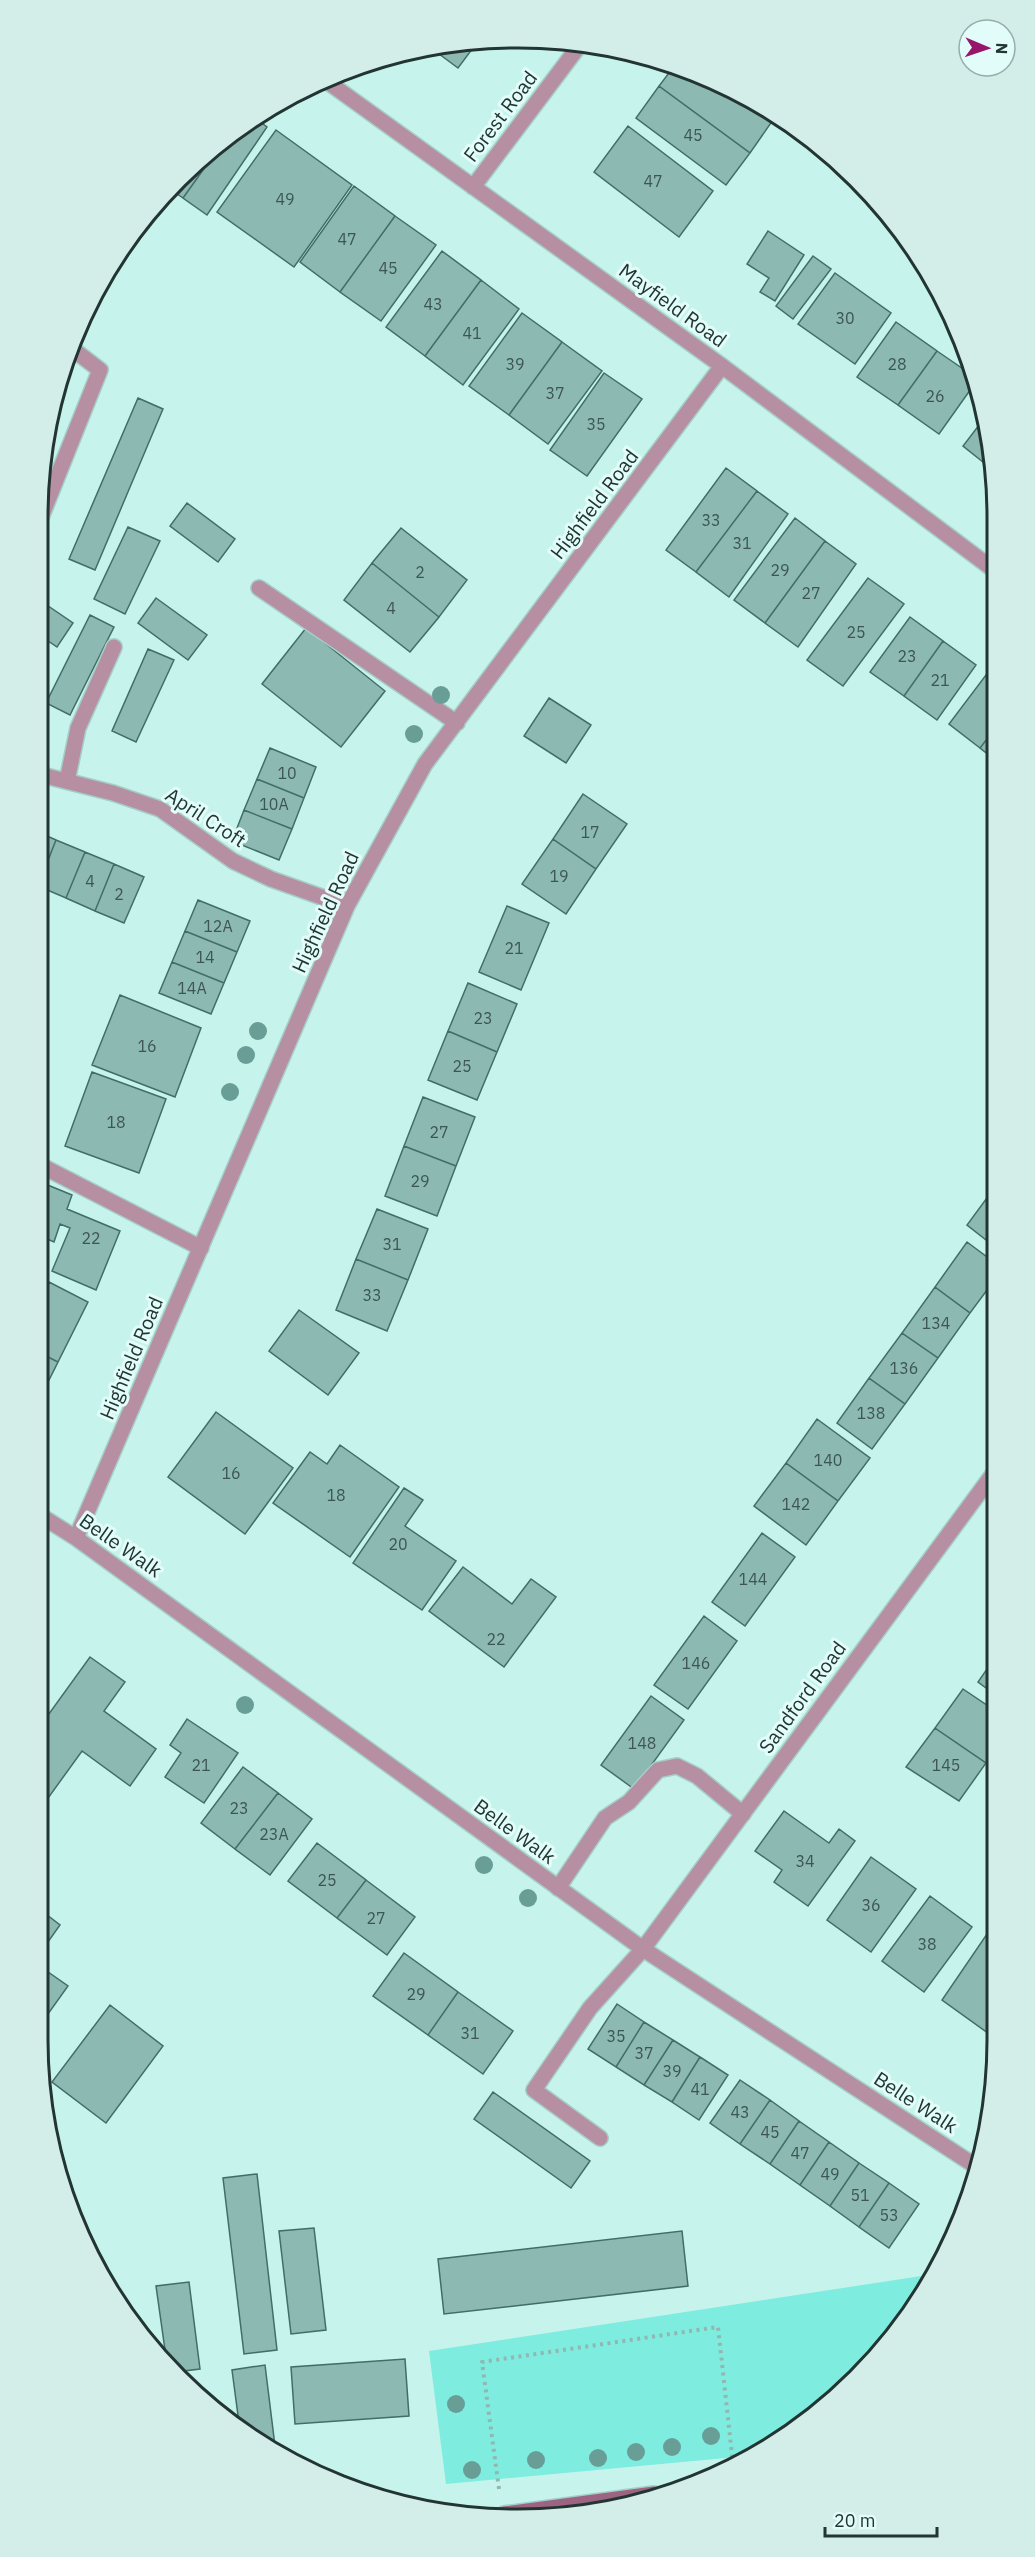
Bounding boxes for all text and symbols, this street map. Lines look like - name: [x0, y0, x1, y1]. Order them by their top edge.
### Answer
- north arrow: [957, 18, 1017, 78]
- text: N: [992, 42, 1012, 55]
- street label: Forest Road: [457, 65, 543, 167]
- house number: 45: [683, 125, 703, 145]
- house number: 47: [643, 171, 663, 191]
- house number: 49: [275, 189, 295, 209]
- house number: 47: [337, 229, 357, 249]
- street label: Mayfield Road: [614, 257, 732, 353]
- house number: 45: [378, 258, 398, 278]
- house number: 43: [423, 294, 443, 314]
- house number: 30: [835, 308, 855, 328]
- house number: 41: [462, 323, 482, 343]
- house number: 39: [505, 354, 525, 374]
- house number: 28: [887, 354, 907, 374]
- house number: 37: [545, 383, 565, 403]
- house number: 26: [925, 386, 945, 406]
- house number: 35: [586, 414, 606, 434]
- street label: Highfield Road: [544, 444, 644, 564]
- house number: 33: [701, 510, 721, 530]
- house number: 31: [732, 533, 752, 553]
- house number: 29: [770, 560, 790, 580]
- house number: 2: [415, 562, 425, 582]
- house number: 27: [801, 583, 821, 603]
- house number: 4: [386, 598, 396, 618]
- house number: 25: [846, 622, 866, 642]
- house number: 23: [897, 646, 917, 666]
- house number: 21: [930, 670, 950, 690]
- house number: 10: [277, 763, 297, 783]
- street label: April Croft: [160, 781, 252, 853]
- house number: 10A: [259, 794, 289, 814]
- house number: 17: [580, 822, 600, 842]
- street label: Highfield Road: [285, 847, 365, 977]
- house number: 19: [549, 866, 569, 886]
- house number: 4: [85, 871, 95, 891]
- house number: 2: [114, 884, 124, 904]
- house number: 12A: [203, 916, 233, 936]
- house number: 21: [504, 938, 524, 958]
- house number: 14: [195, 947, 215, 967]
- house number: 14A: [177, 978, 207, 998]
- house number: 23: [473, 1008, 493, 1028]
- house number: 16: [137, 1036, 157, 1056]
- house number: 25: [452, 1056, 472, 1076]
- house number: 18: [106, 1112, 126, 1132]
- house number: 27: [429, 1122, 449, 1142]
- house number: 29: [410, 1171, 430, 1191]
- house number: 22: [81, 1228, 101, 1248]
- house number: 31: [382, 1234, 402, 1254]
- house number: 33: [362, 1285, 382, 1305]
- street label: Highfield Road: [93, 1292, 169, 1424]
- house number: 134: [922, 1313, 950, 1333]
- house number: 136: [890, 1358, 918, 1378]
- house number: 138: [857, 1403, 885, 1423]
- house number: 140: [814, 1450, 842, 1470]
- house number: 16: [221, 1463, 241, 1483]
- house number: 18: [326, 1485, 346, 1505]
- house number: 142: [782, 1494, 810, 1514]
- street label: Belle Walk: [74, 1507, 168, 1584]
- house number: 20: [388, 1534, 408, 1554]
- house number: 144: [739, 1569, 767, 1589]
- house number: 22: [486, 1629, 506, 1649]
- street label: Sandford Road: [752, 1636, 852, 1758]
- house number: 146: [682, 1653, 710, 1673]
- house number: 148: [628, 1733, 656, 1753]
- house number: 21: [191, 1755, 211, 1775]
- house number: 145: [932, 1755, 960, 1775]
- street label: Belle Walk: [469, 1792, 562, 1870]
- house number: 23: [229, 1798, 249, 1818]
- house number: 23A: [259, 1824, 289, 1844]
- house number: 34: [795, 1851, 815, 1871]
- house number: 25: [317, 1870, 337, 1890]
- house number: 36: [861, 1895, 881, 1915]
- house number: 27: [366, 1908, 386, 1928]
- house number: 38: [917, 1934, 937, 1954]
- house number: 29: [406, 1984, 426, 2004]
- house number: 31: [460, 2023, 480, 2043]
- house number: 35: [606, 2026, 626, 2046]
- house number: 37: [634, 2043, 654, 2063]
- house number: 39: [662, 2061, 682, 2081]
- street label: Belle Walk: [869, 2065, 963, 2139]
- house number: 41: [690, 2079, 710, 2099]
- house number: 43: [730, 2102, 750, 2122]
- house number: 45: [760, 2122, 780, 2142]
- house number: 47: [790, 2143, 810, 2163]
- house number: 49: [820, 2164, 840, 2184]
- house number: 51: [850, 2185, 870, 2205]
- house number: 53: [879, 2205, 899, 2225]
- scale bar: [825, 2500, 938, 2538]
- text: 20 m: [834, 2509, 876, 2532]

